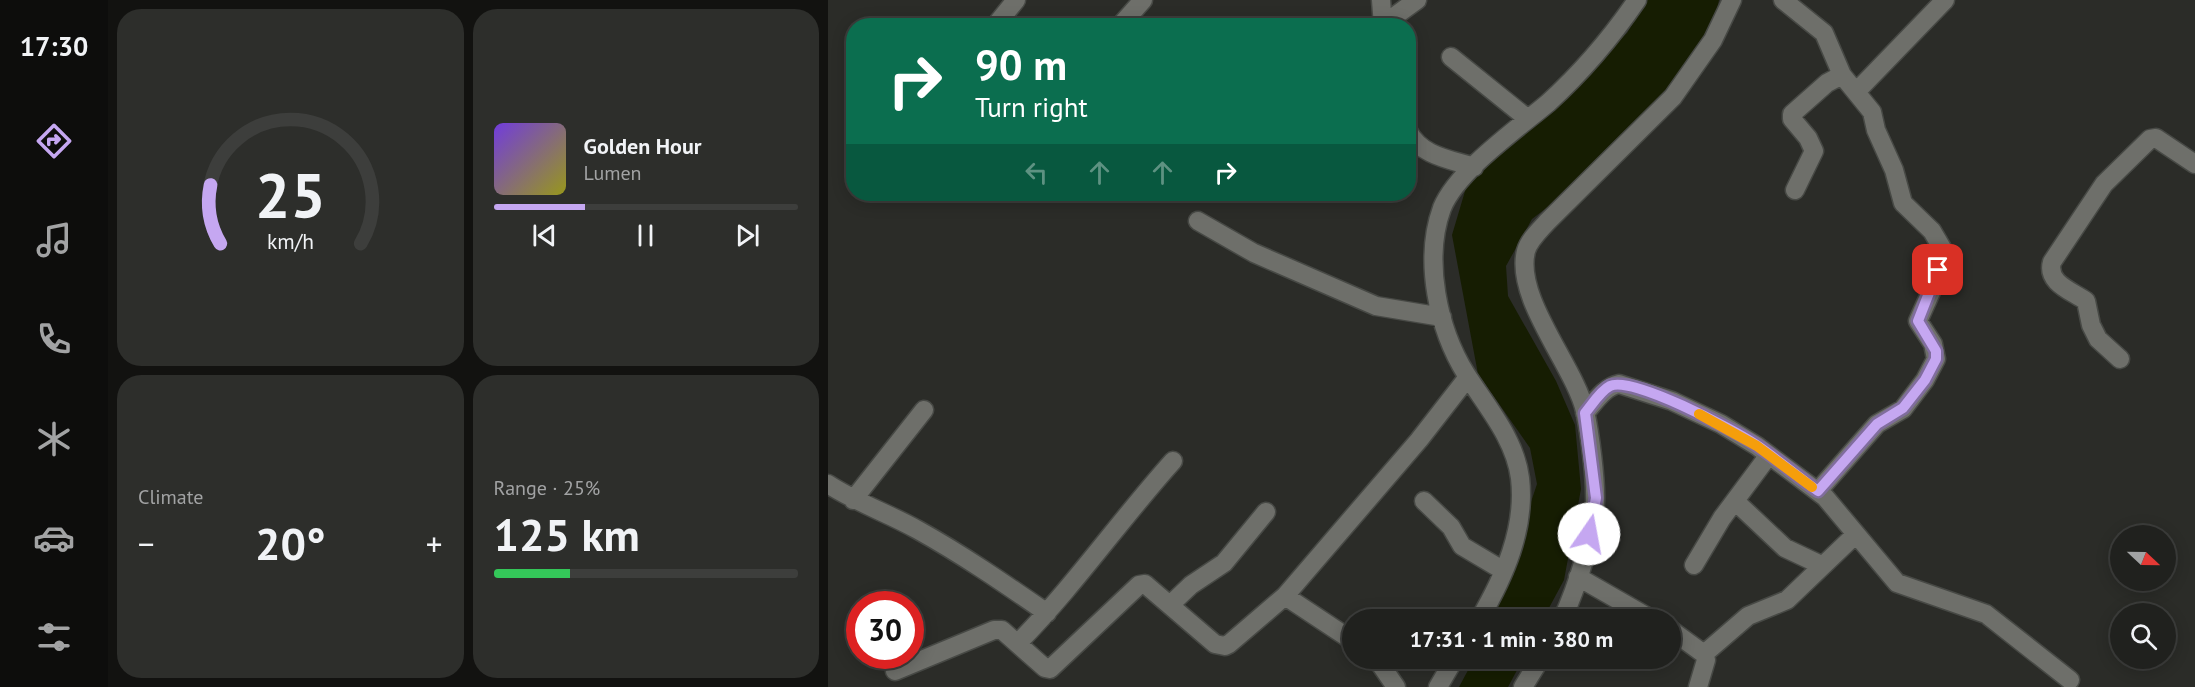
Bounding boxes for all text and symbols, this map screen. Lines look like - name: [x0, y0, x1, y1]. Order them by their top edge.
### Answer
- text: 17:30: [20, 29, 88, 63]
- text: 90 m: [975, 37, 1067, 92]
- icon: right: [876, 42, 954, 120]
- text: Turn right: [975, 90, 1088, 124]
- icon: directions: [33, 120, 75, 162]
- text: Golden Hour: [584, 132, 701, 160]
- text: 25: [255, 155, 326, 236]
- icon: left: [1020, 156, 1053, 189]
- icon: ahead: [1083, 156, 1116, 189]
- icon: ahead: [1146, 156, 1179, 189]
- icon: right: [1209, 156, 1242, 189]
- text: Lumen: [584, 160, 642, 186]
- icon: music: [33, 219, 75, 261]
- icon: previous: [528, 219, 561, 252]
- icon: pause: [629, 219, 662, 252]
- icon: next: [731, 219, 764, 252]
- text: km/h: [267, 228, 314, 256]
- pin: [1912, 244, 1963, 295]
- icon: arrive: [1921, 253, 1954, 286]
- icon: phone: [33, 318, 75, 360]
- icon: climate: [33, 418, 75, 460]
- text: Range · 25%: [494, 475, 600, 501]
- text: Climate: [138, 484, 204, 510]
- position arrow: [1557, 502, 1621, 566]
- text: 125 km: [494, 505, 640, 563]
- text: 20°: [255, 514, 326, 572]
- icon: car: [33, 517, 75, 559]
- text: −: [138, 522, 155, 565]
- text: +: [426, 522, 442, 565]
- north arrow: [2110, 525, 2176, 591]
- map controls: [2110, 525, 2176, 669]
- speed limit sign: 30: [846, 591, 924, 669]
- button: search: [2110, 603, 2176, 669]
- icon: filters: [33, 616, 75, 658]
- text: 17:31 · 1 min · 380 m: [1410, 625, 1613, 653]

